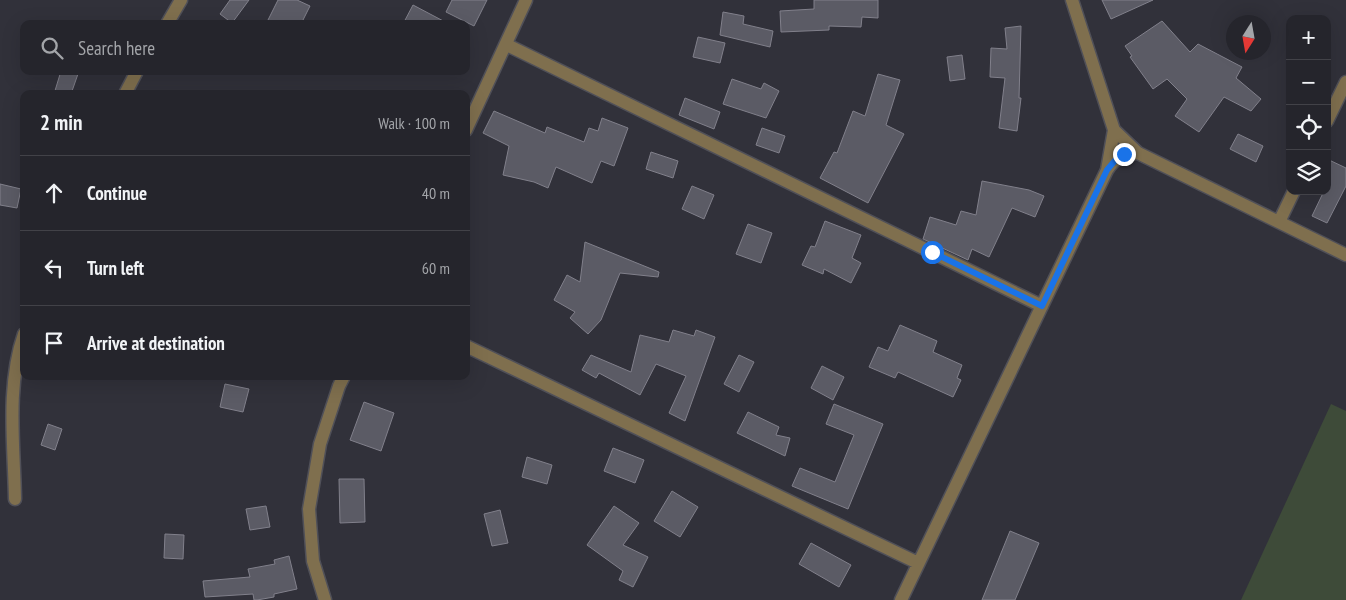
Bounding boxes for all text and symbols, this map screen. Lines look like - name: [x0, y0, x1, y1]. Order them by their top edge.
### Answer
- north arrow: [1226, 15, 1271, 60]
- map controls: [1286, 15, 1331, 195]
- button: +: [1286, 15, 1331, 60]
- search box: [20, 20, 470, 75]
- icon: search: [38, 34, 66, 62]
- text: Search here: [78, 36, 155, 60]
- button: −: [1286, 60, 1331, 105]
- button: locate: [1286, 105, 1331, 150]
- text: 2 min: [40, 109, 82, 136]
- text: Walk · 100 m: [378, 113, 450, 133]
- route end: [1113, 143, 1136, 166]
- button: layers: [1286, 150, 1331, 195]
- icon: ahead: [40, 179, 68, 207]
- text: Continue: [87, 181, 147, 205]
- text: 40 m: [422, 183, 450, 203]
- route start: [921, 241, 944, 264]
- icon: left: [40, 254, 68, 282]
- text: Turn left: [87, 256, 144, 280]
- text: 60 m: [422, 258, 450, 278]
- icon: arrive: [40, 329, 68, 357]
- text: Arrive at destination: [87, 331, 225, 355]

